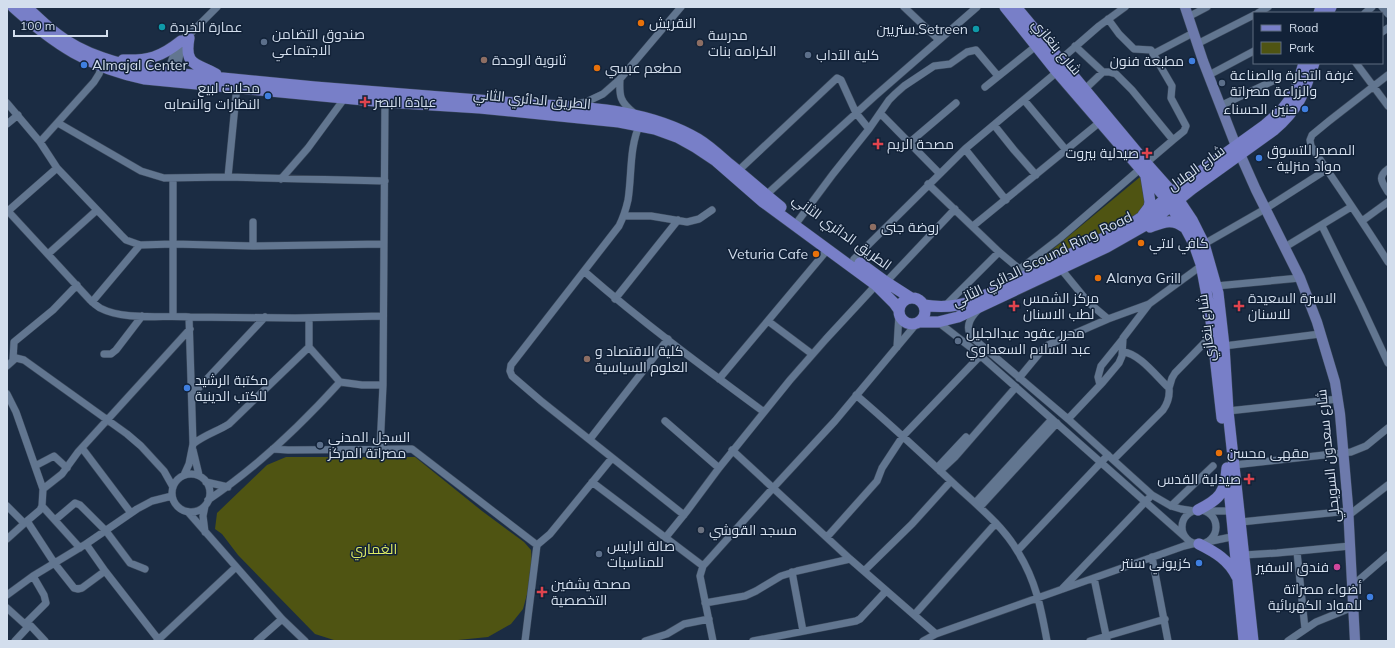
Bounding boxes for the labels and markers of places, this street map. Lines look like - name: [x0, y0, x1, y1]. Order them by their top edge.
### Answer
- place label: النقريش: [649, 14, 696, 32]
- place label: عمارة الخردة: [170, 18, 243, 36]
- marker: النقريش: [636, 18, 646, 28]
- place label: ستريين ٍSetreen: [877, 20, 968, 38]
- marker: عمارة الخردة: [157, 22, 167, 32]
- marker: ستريين ٍSetreen: [971, 24, 981, 34]
- place label: صندوق التضامن الاجتماعي: [272, 25, 365, 62]
- place label: مدرسة الكرامه بنات: [708, 26, 777, 60]
- marker: صندوق التضامن الاجتماعي: [259, 37, 269, 47]
- marker: مدرسة الكرامه بنات: [695, 38, 705, 48]
- place label: كلية الآداب: [816, 46, 879, 64]
- marker: كلية الآداب: [803, 50, 813, 60]
- place label: ثانوية الوحدة: [492, 51, 567, 69]
- place label: مطبعة فنون: [1110, 52, 1184, 70]
- marker: ثانوية الوحدة: [479, 55, 489, 65]
- place label: Almajal Center: [92, 56, 188, 74]
- marker: مطبعة فنون: [1187, 56, 1197, 66]
- place label: مطعم عبسي: [605, 59, 682, 79]
- marker: Almajal Center: [79, 60, 89, 70]
- marker: مطعم عبسي: [592, 63, 602, 73]
- place label: غرفة التجارة والصناعة والزراعة مصراتة: [1230, 66, 1354, 100]
- marker: غرفة التجارة والصناعة والزراعة مصراتة: [1217, 78, 1227, 88]
- place label: محلات لبيع النظارات والنصابه: [164, 79, 260, 113]
- marker: محلات لبيع النظارات والنصابه: [263, 91, 273, 101]
- place label: عيادة البصر: [373, 93, 437, 111]
- marker: عيادة البصر: [359, 96, 371, 108]
- place label: حنين الحسناء: [1224, 100, 1297, 118]
- marker: حنين الحسناء: [1300, 104, 1310, 114]
- place label: مصحة الريم: [887, 135, 954, 154]
- marker: مصحة الريم: [872, 138, 884, 150]
- place label: المصدر للتسوق - مواد منزلية: [1267, 141, 1355, 175]
- place label: صيدلية بيروت: [1065, 144, 1139, 162]
- marker: صيدلية بيروت: [1142, 148, 1152, 158]
- marker: المصدر للتسوق - مواد منزلية: [1254, 153, 1264, 163]
- place label: روضة جنى: [881, 218, 939, 236]
- marker: روضة جنى: [868, 222, 878, 232]
- place label: كافي لاتي: [1149, 234, 1209, 255]
- marker: كافي لاتي: [1136, 238, 1146, 248]
- place label: Veturia Cafe: [728, 245, 808, 263]
- marker: Veturia Cafe: [811, 249, 821, 259]
- place label: Alanya Grill: [1106, 269, 1181, 287]
- marker: Alanya Grill: [1093, 273, 1103, 283]
- place label: مركز الشمس لطب الاسنان: [1023, 289, 1099, 323]
- place label: الاسرة السعيدة للاسنان: [1248, 289, 1337, 323]
- marker: مركز الشمس لطب الاسنان: [1008, 300, 1020, 312]
- marker: الاسرة السعيدة للاسنان: [1233, 300, 1245, 312]
- place label: محرر عقود عبدالجليل عبد السلام السعداوي: [966, 324, 1091, 361]
- marker: محرر عقود عبدالجليل عبد السلام السعداوي: [953, 336, 963, 346]
- place label: كلية الاقتصاد و العلوم السياسية: [595, 342, 688, 377]
- marker: كلية الاقتصاد و العلوم السياسية: [582, 354, 592, 364]
- place label: مكتبة الرشيد للكتب الدينية: [195, 371, 268, 405]
- marker: مكتبة الرشيد للكتب الدينية: [182, 383, 192, 393]
- place label: السجل المدني مصراتة المركز: [327, 428, 410, 462]
- marker: السجل المدني مصراتة المركز: [315, 440, 325, 450]
- place label: مقهى محسن: [1227, 444, 1309, 462]
- marker: مقهى محسن: [1214, 448, 1224, 458]
- place label: صيدلية القدس: [1157, 470, 1241, 488]
- marker: صيدلية القدس: [1244, 474, 1254, 484]
- place label: مسجد القوشي: [709, 521, 797, 541]
- marker: مسجد القوشي: [696, 525, 706, 535]
- place label: صالة الرايس للمناسبات: [607, 537, 675, 571]
- marker: صالة الرايس للمناسبات: [594, 549, 604, 559]
- place label: كزيوني سنتر: [1120, 554, 1191, 575]
- marker: كزيوني سنتر: [1194, 558, 1204, 568]
- place label: فندق السفير: [1255, 558, 1329, 576]
- marker: فندق السفير: [1332, 562, 1342, 572]
- place label: مصحة يشفين التخصصية: [551, 575, 631, 609]
- place label: أضواء مصراتة للمواد الكهربائية: [1268, 580, 1362, 614]
- marker: مصحة يشفين التخصصية: [536, 586, 548, 598]
- marker: أضواء مصراتة للمواد الكهربائية: [1365, 592, 1375, 602]

